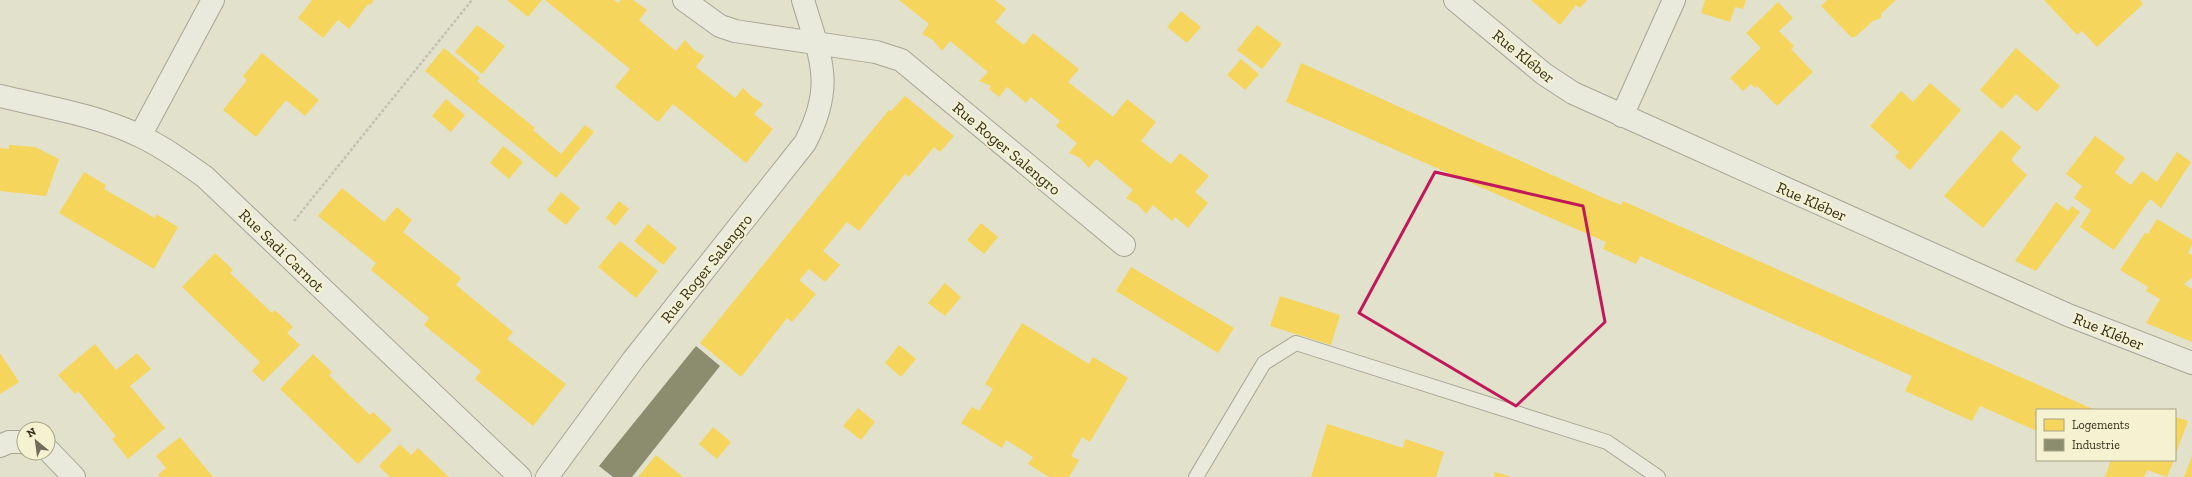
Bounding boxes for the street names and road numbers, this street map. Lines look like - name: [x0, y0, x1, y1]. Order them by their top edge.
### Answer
- street label: Rue Kléber: [1489, 25, 1559, 87]
- street label: Rue Roger Salengro: [949, 98, 1065, 199]
- street label: Rue Kléber: [1774, 178, 1850, 225]
- street label: Rue Sadi Carnot: [235, 205, 328, 296]
- street label: Rue Roger Salengro: [656, 210, 756, 327]
- street label: Rue Kléber: [2071, 309, 2147, 354]

